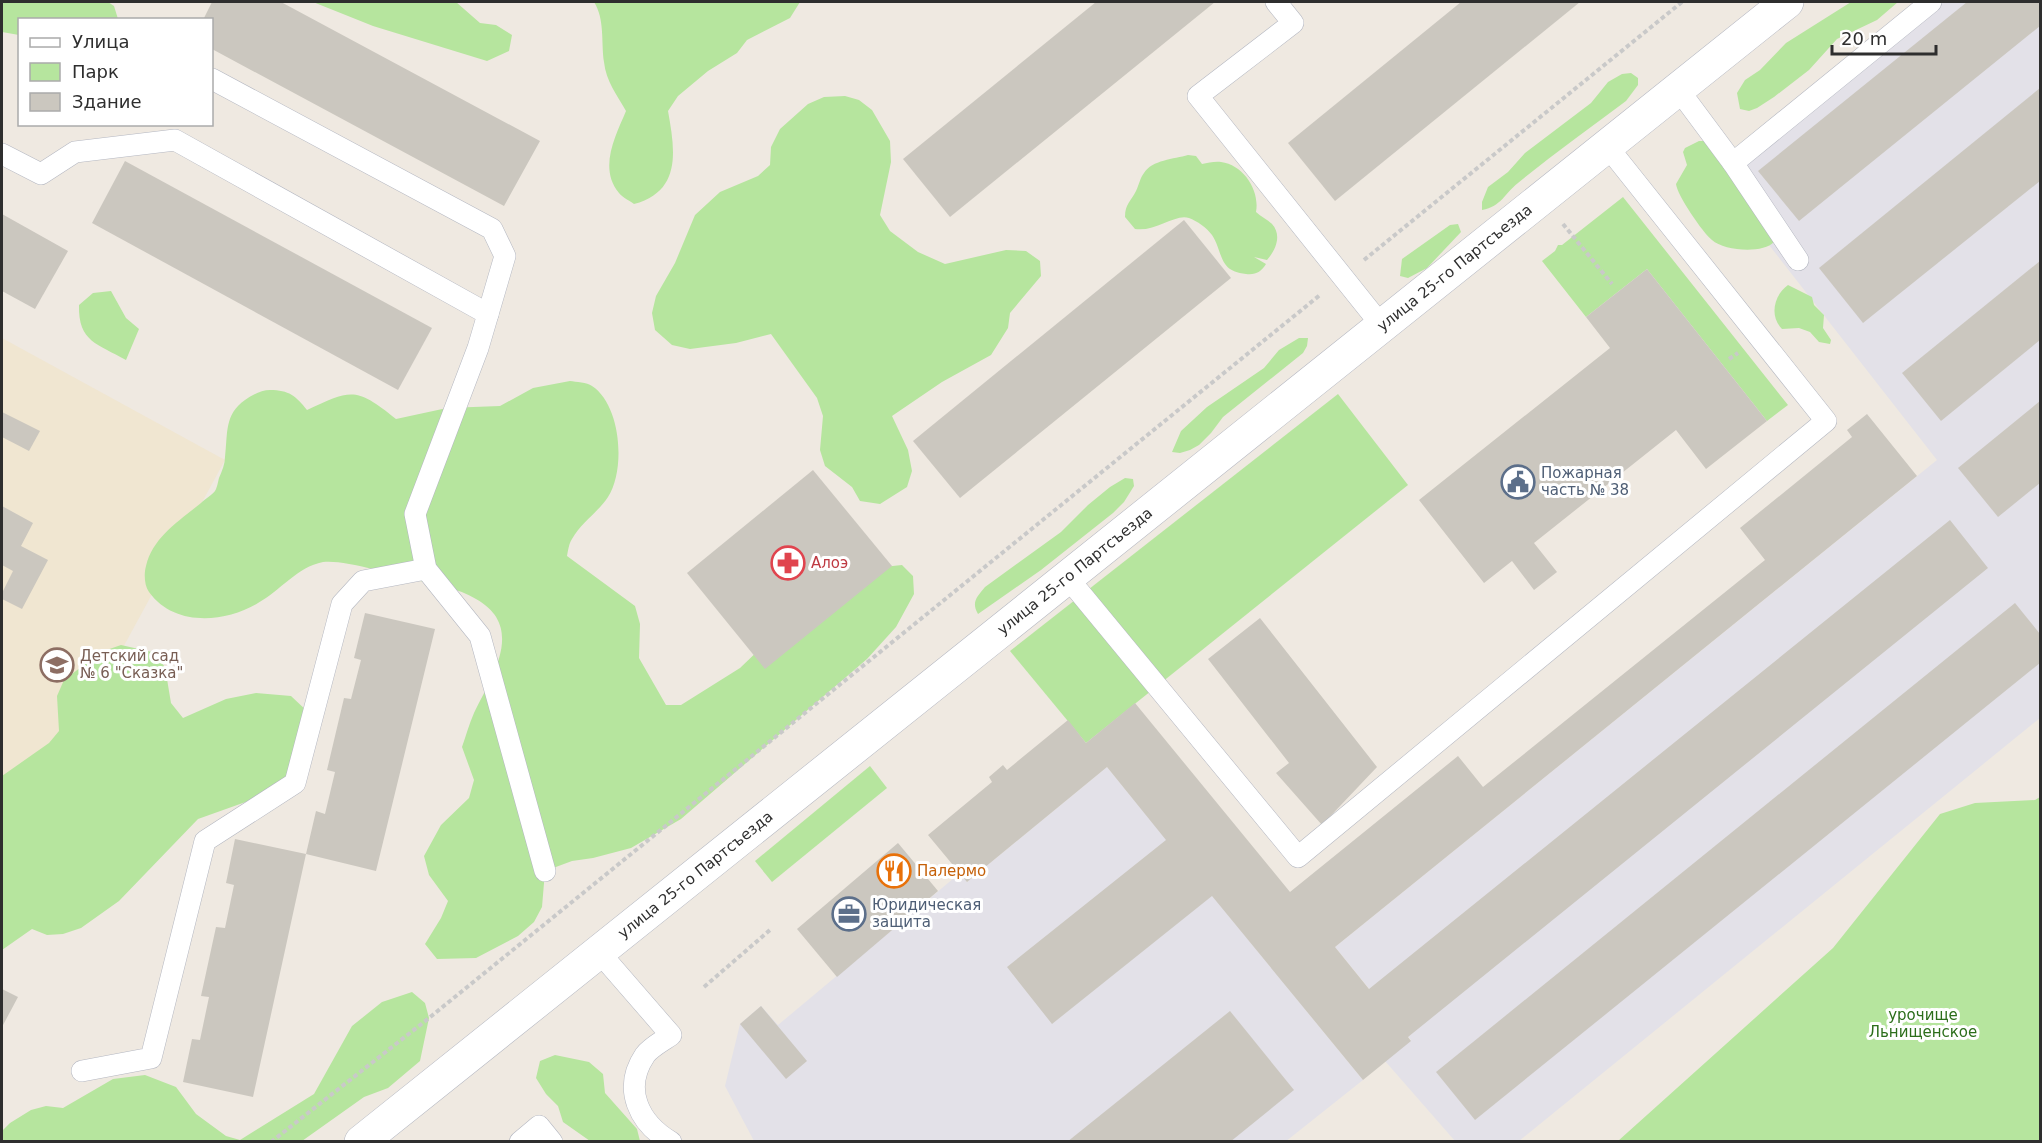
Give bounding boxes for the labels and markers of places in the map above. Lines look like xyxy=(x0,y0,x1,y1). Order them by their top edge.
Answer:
public building icon: Пожарная часть № 38 xyxy=(1500,464,1536,500)
place label: Пожарная часть № 38 xyxy=(1541,464,1629,499)
pharmacy icon: Алоэ xyxy=(770,545,806,581)
place label: Алоэ xyxy=(811,554,848,572)
school or university icon: Детский сад № 6 "Сказка" xyxy=(39,647,75,683)
place label: Детский сад № 6 "Сказка" xyxy=(80,647,183,682)
restaurant icon: Палермо xyxy=(876,853,912,889)
place label: Палермо xyxy=(917,862,986,880)
office icon: Юридическая защита xyxy=(831,896,867,932)
place label: Юридическая защита xyxy=(872,896,981,931)

